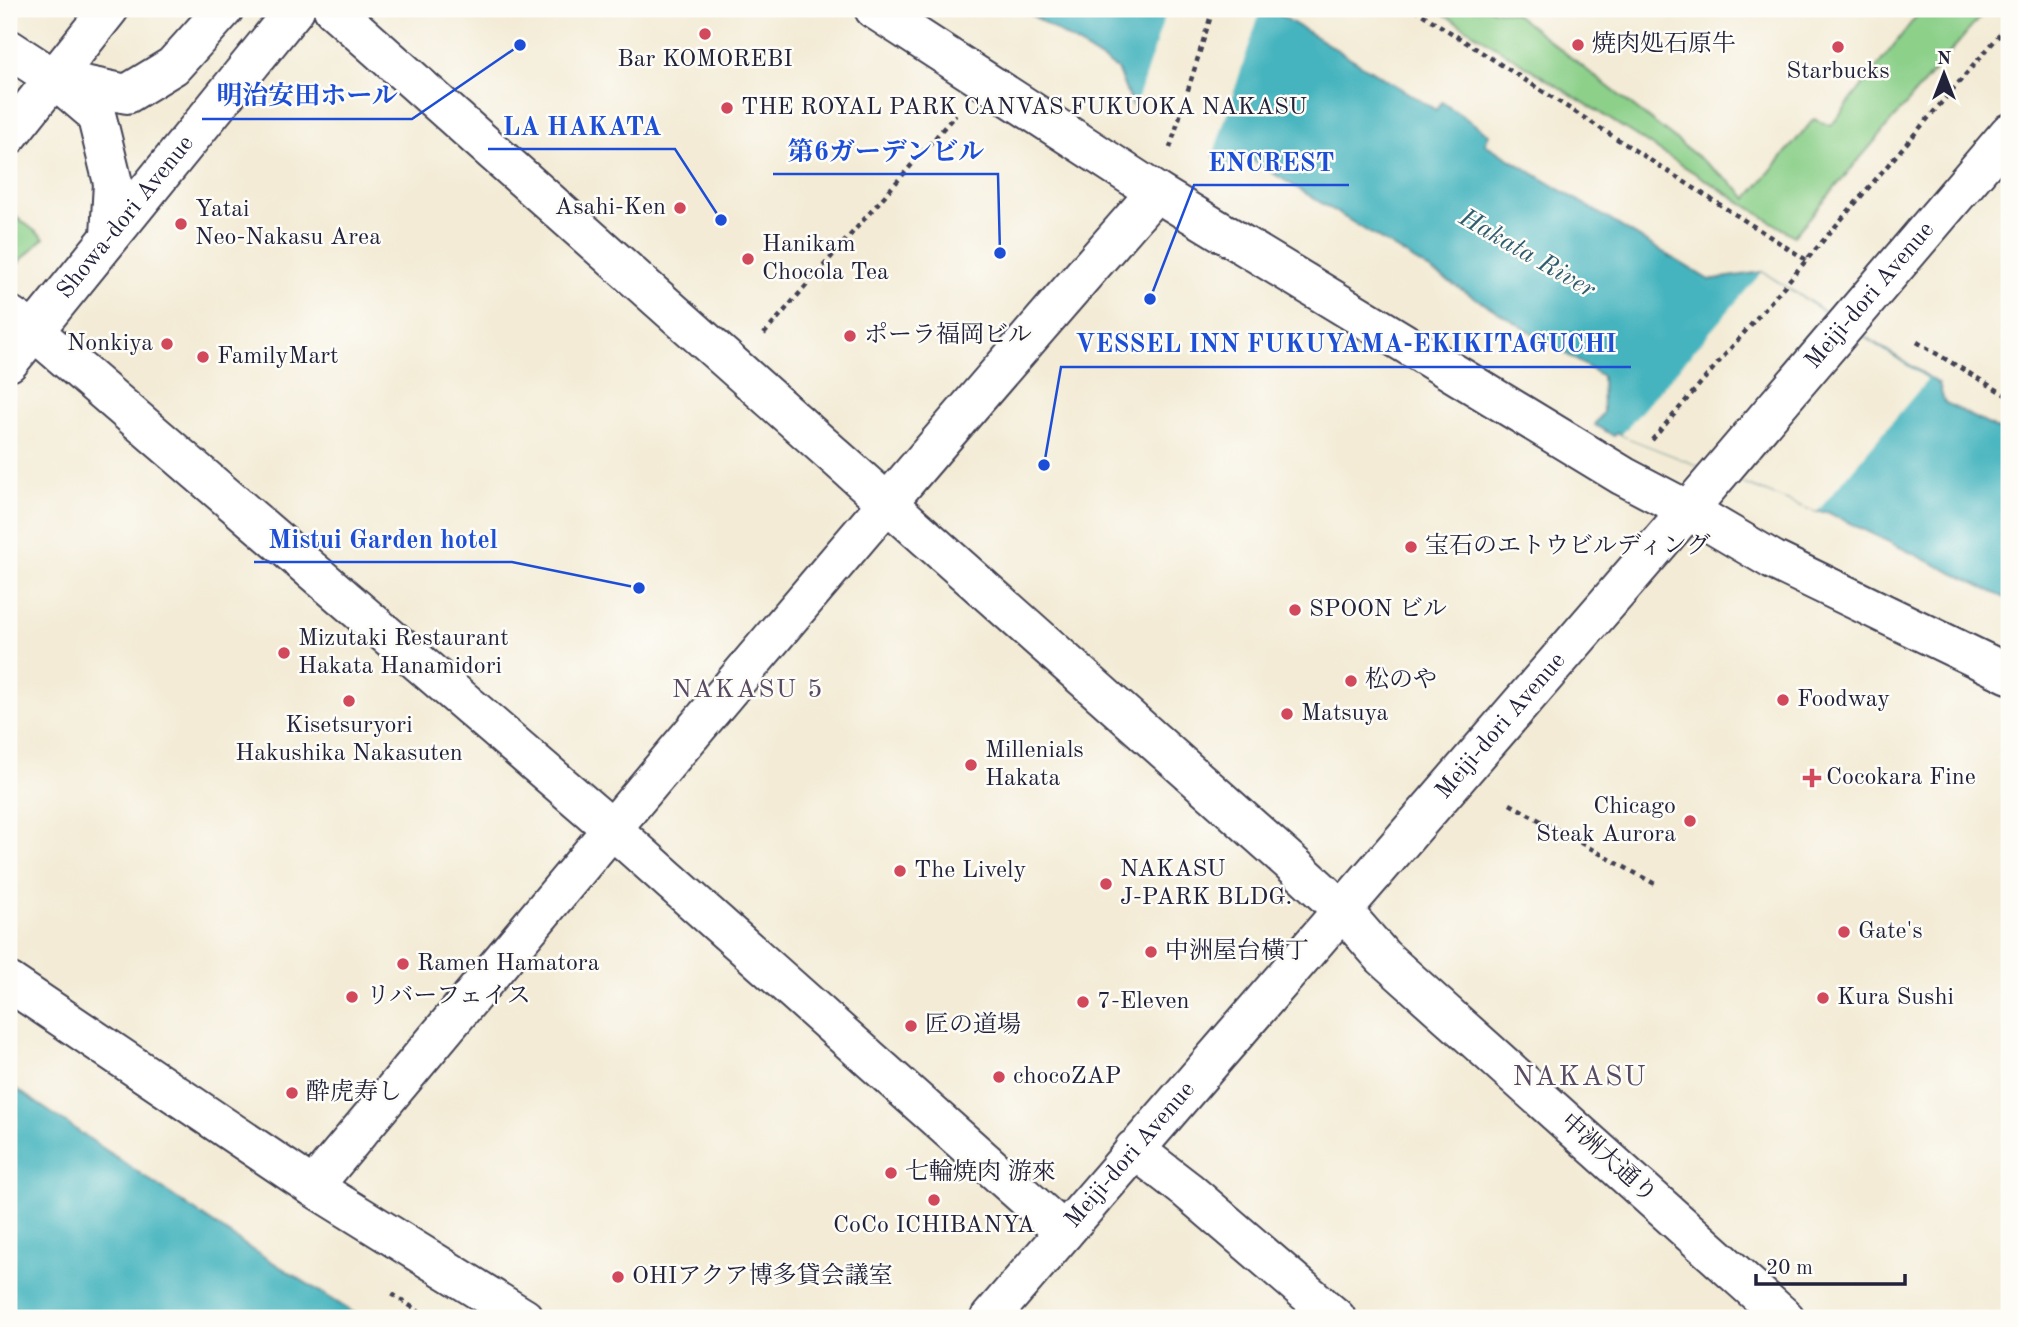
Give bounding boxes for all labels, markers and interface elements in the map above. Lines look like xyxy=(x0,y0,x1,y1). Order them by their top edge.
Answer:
marker: Bar KOMOREBI xyxy=(697,26,713,42)
place label: 焼肉処石原牛 xyxy=(1592,30,1736,57)
marker: 焼肉処石原牛 xyxy=(1570,37,1586,53)
north arrow xyxy=(1910,38,1980,108)
marker: Starbucks xyxy=(1830,39,1846,55)
place label: Bar KOMOREBI xyxy=(617,48,793,72)
text: N xyxy=(1937,50,1952,69)
place label: Starbucks xyxy=(1786,60,1890,84)
callout: 明治安田ホール xyxy=(202,72,412,119)
text: 明治安田ホール xyxy=(216,81,398,110)
place label: THE ROYAL PARK CANVAS FUKUOKA NAKASU xyxy=(741,96,1307,120)
marker: THE ROYAL PARK CANVAS FUKUOKA NAKASU xyxy=(719,100,735,116)
callout: LA HAKATA xyxy=(488,102,675,149)
text: LA HAKATA xyxy=(502,115,662,141)
callout: 第6ガーデンビル xyxy=(773,127,998,174)
street label: Showa-dori Avenue xyxy=(53,131,199,303)
text: 第6ガーデンビル xyxy=(788,137,984,166)
callout: ENCREST xyxy=(1194,138,1349,185)
text: ENCREST xyxy=(1208,151,1334,177)
place label: Asahi-Ken xyxy=(555,196,666,220)
place label: Yatai Neo-Nakasu Area xyxy=(195,198,381,250)
marker: Asahi-Ken xyxy=(672,200,688,216)
water label: Hakata River xyxy=(1454,204,1600,304)
marker: Yatai Neo-Nakasu Area xyxy=(173,216,189,232)
street label: Meiji-dori Avenue xyxy=(1801,218,1939,374)
place label: Hanikam Chocola Tea xyxy=(762,233,889,285)
marker: Hanikam Chocola Tea xyxy=(740,251,756,267)
callout: VESSEL INN FUKUYAMA-EKIKITAGUCHI xyxy=(1061,320,1631,367)
place label: ポーラ福岡ビル xyxy=(864,321,1032,348)
marker: ポーラ福岡ビル xyxy=(842,328,858,344)
place label: Nonkiya xyxy=(67,332,153,356)
text: VESSEL INN FUKUYAMA-EKIKITAGUCHI xyxy=(1075,332,1617,358)
marker: Nonkiya xyxy=(159,336,175,352)
place label: FamilyMart xyxy=(217,345,339,369)
marker: FamilyMart xyxy=(195,349,211,365)
callout: Mistui Garden hotel xyxy=(254,515,512,562)
text: Mistui Garden hotel xyxy=(268,528,498,554)
place label: 宝石のエトウビルディング xyxy=(1425,532,1711,559)
marker: 宝石のエトウビルディング xyxy=(1403,539,1419,555)
place label: SPOON ビル xyxy=(1309,597,1447,622)
marker: SPOON ビル xyxy=(1287,602,1303,618)
place label: Mizutaki Restaurant Hakata Hanamidori xyxy=(298,627,509,679)
marker: Mizutaki Restaurant Hakata Hanamidori xyxy=(276,645,292,661)
street label: Meiji-dori Avenue xyxy=(1432,649,1571,804)
place label: 松のや xyxy=(1365,666,1437,693)
marker: 松のや xyxy=(1343,673,1359,689)
district label: NAKASU 5 xyxy=(672,677,824,703)
place label: Foodway xyxy=(1797,688,1890,712)
marker: Foodway xyxy=(1775,692,1791,708)
marker: Kisetsuryori Hakushika Nakasuten xyxy=(341,693,357,709)
place label: Matsuya xyxy=(1301,702,1389,726)
marker: Matsuya xyxy=(1279,706,1295,722)
place label: Kisetsuryori Hakushika Nakasuten xyxy=(235,714,463,766)
place label: Millenials Hakata xyxy=(985,739,1084,791)
marker: Millenials Hakata xyxy=(963,757,979,773)
place label: Cocokara Fine xyxy=(1826,766,1976,790)
marker: Cocokara Fine xyxy=(1804,770,1820,786)
place label: Chicago Steak Aurora xyxy=(1536,795,1676,847)
marker: Chicago Steak Aurora xyxy=(1682,813,1698,829)
place label: NAKASU J-PARK BLDG. xyxy=(1120,858,1292,910)
place label: The Lively xyxy=(914,859,1027,883)
marker: The Lively xyxy=(892,863,908,879)
marker: NAKASU J-PARK BLDG. xyxy=(1098,876,1114,892)
place label: Gate's xyxy=(1858,920,1923,944)
marker: Gate's xyxy=(1836,924,1852,940)
place label: 中洲屋台橫丁 xyxy=(1165,937,1309,964)
marker: 中洲屋台橫丁 xyxy=(1143,944,1159,960)
place label: Ramen Hamatora xyxy=(417,952,600,976)
marker: Ramen Hamatora xyxy=(395,956,411,972)
place label: リバーフェイス xyxy=(366,984,531,1009)
place label: Kura Sushi xyxy=(1837,986,1954,1010)
marker: リバーフェイス xyxy=(344,989,360,1005)
place label: 7-Eleven xyxy=(1097,990,1189,1014)
marker: Kura Sushi xyxy=(1815,990,1831,1006)
marker: 7-Eleven xyxy=(1075,994,1091,1010)
place label: 匠の道場 xyxy=(925,1011,1021,1038)
marker: 匠の道場 xyxy=(903,1018,919,1034)
district label: NAKASU xyxy=(1512,1064,1648,1092)
place label: chocoZAP xyxy=(1013,1065,1121,1089)
marker: chocoZAP xyxy=(991,1069,1007,1085)
place label: 酔虎寿し xyxy=(306,1078,402,1105)
street label: Meiji-dori Avenue xyxy=(1061,1078,1200,1233)
marker: 酔虎寿し xyxy=(284,1085,300,1101)
street label: 中洲大通り xyxy=(1555,1108,1663,1208)
place label: 七輪焼肉 游來 xyxy=(905,1158,1056,1185)
marker: 七輪焼肉 游來 xyxy=(883,1165,899,1181)
marker: CoCo ICHIBANYA xyxy=(926,1192,942,1208)
place label: CoCo ICHIBANYA xyxy=(833,1214,1035,1238)
scale bar xyxy=(1756,1243,1904,1287)
text: 20 m xyxy=(1766,1258,1813,1279)
place label: OHIアクア博多貸会議室 xyxy=(632,1262,892,1289)
marker: OHIアクア博多貸会議室 xyxy=(610,1269,626,1285)

